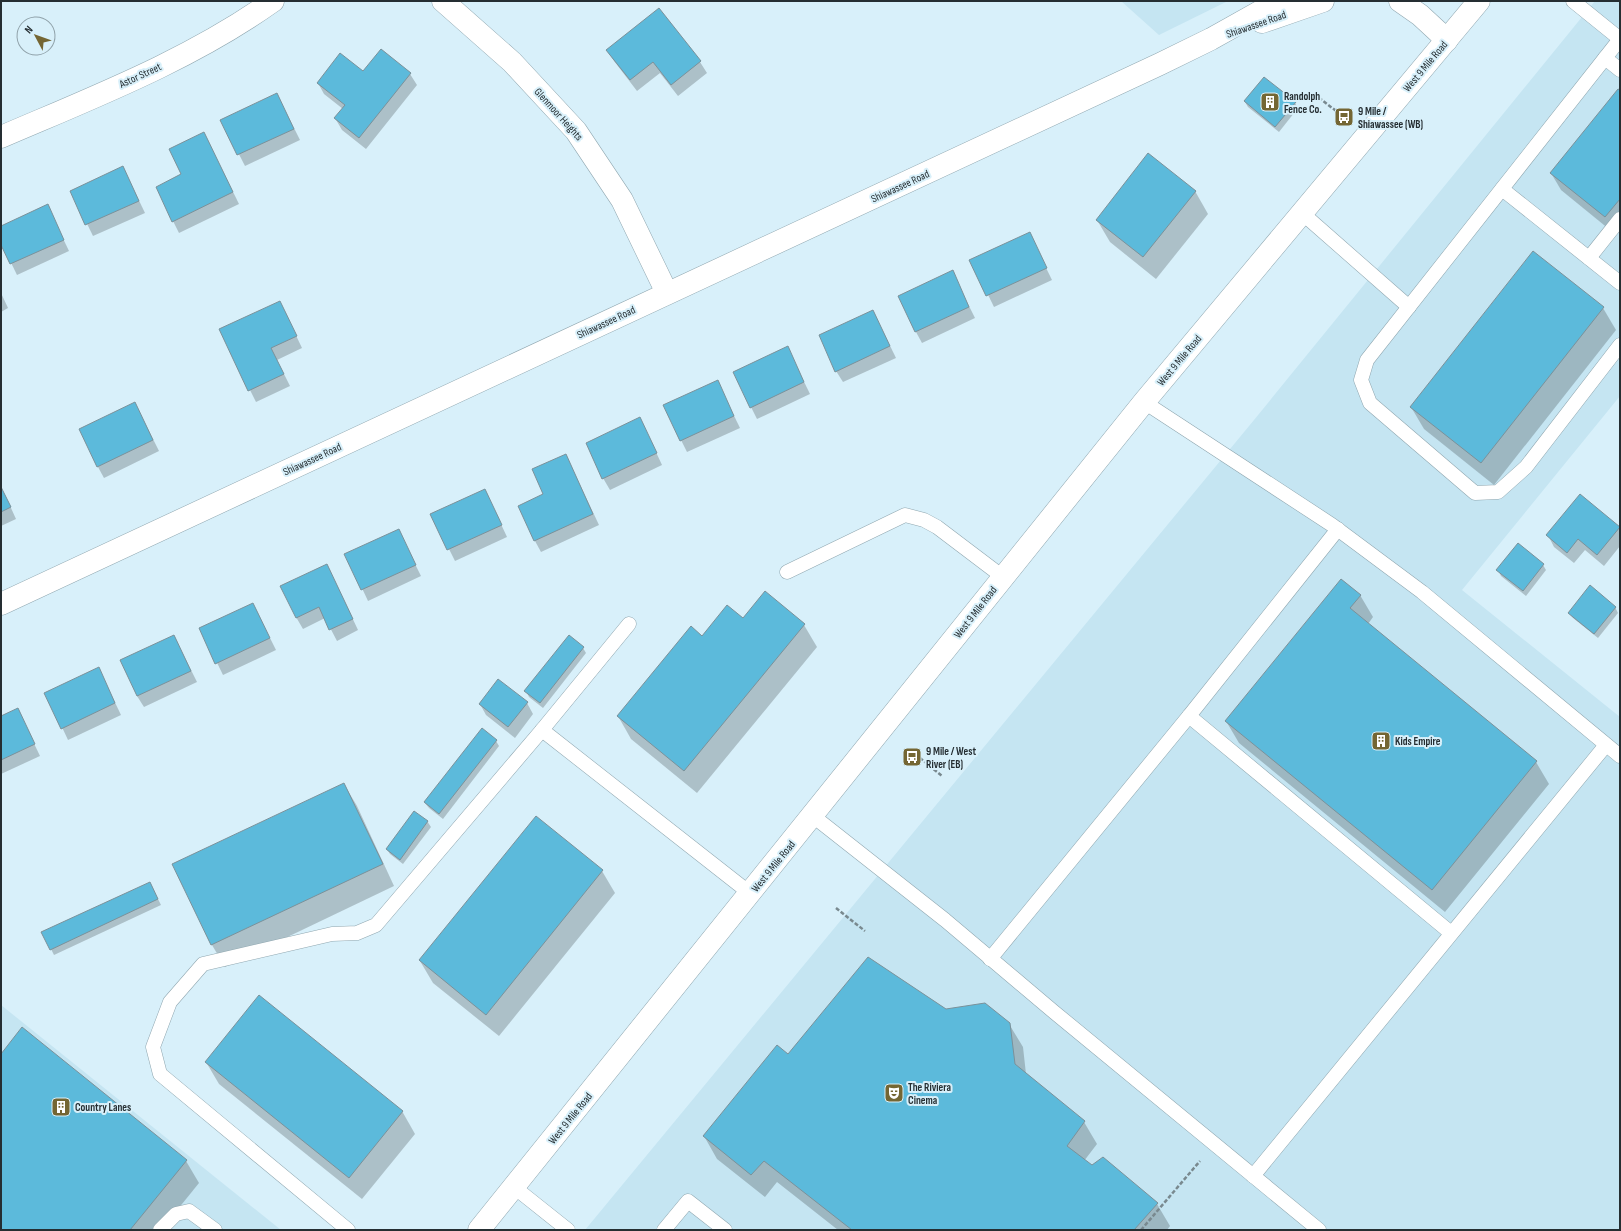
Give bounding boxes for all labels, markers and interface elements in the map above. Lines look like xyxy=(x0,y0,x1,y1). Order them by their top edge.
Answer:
street label: Shiawassee Road xyxy=(1224,8,1288,41)
north arrow xyxy=(16,16,56,56)
text: N xyxy=(22,23,36,36)
street label: West 9 Mile Road xyxy=(1400,38,1451,94)
street label: Astor Street xyxy=(116,60,164,91)
street label: Glenmoor Heights xyxy=(532,85,586,143)
place label: Randolph Fence Co. xyxy=(1284,90,1322,116)
building icon: Randolph Fence Co. xyxy=(1259,91,1281,113)
place label: 9 Mile / Shiawassee (WB) xyxy=(1358,105,1424,131)
bus stop icon: 9 Mile / Shiawassee (WB) xyxy=(1333,106,1355,128)
street label: Shiawassee Road xyxy=(869,167,932,206)
street label: Shiawassee Road xyxy=(575,303,638,342)
street label: West 9 Mile Road xyxy=(1154,332,1205,388)
street label: Shiawassee Road xyxy=(281,440,344,479)
street label: West 9 Mile Road xyxy=(951,583,1000,641)
building icon: Kids Empire xyxy=(1370,730,1392,752)
place label: Kids Empire xyxy=(1395,735,1441,748)
place label: 9 Mile / West River (EB) xyxy=(926,745,976,771)
bus stop icon: 9 Mile / West River (EB) xyxy=(901,746,923,768)
street label: West 9 Mile Road xyxy=(749,838,798,895)
place label: The Riviera Cinema xyxy=(908,1081,951,1107)
theatre icon: The Riviera Cinema xyxy=(883,1082,905,1104)
street label: West 9 Mile Road xyxy=(546,1090,595,1147)
building icon: Country Lanes xyxy=(50,1096,72,1118)
place label: Country Lanes xyxy=(75,1101,131,1114)

